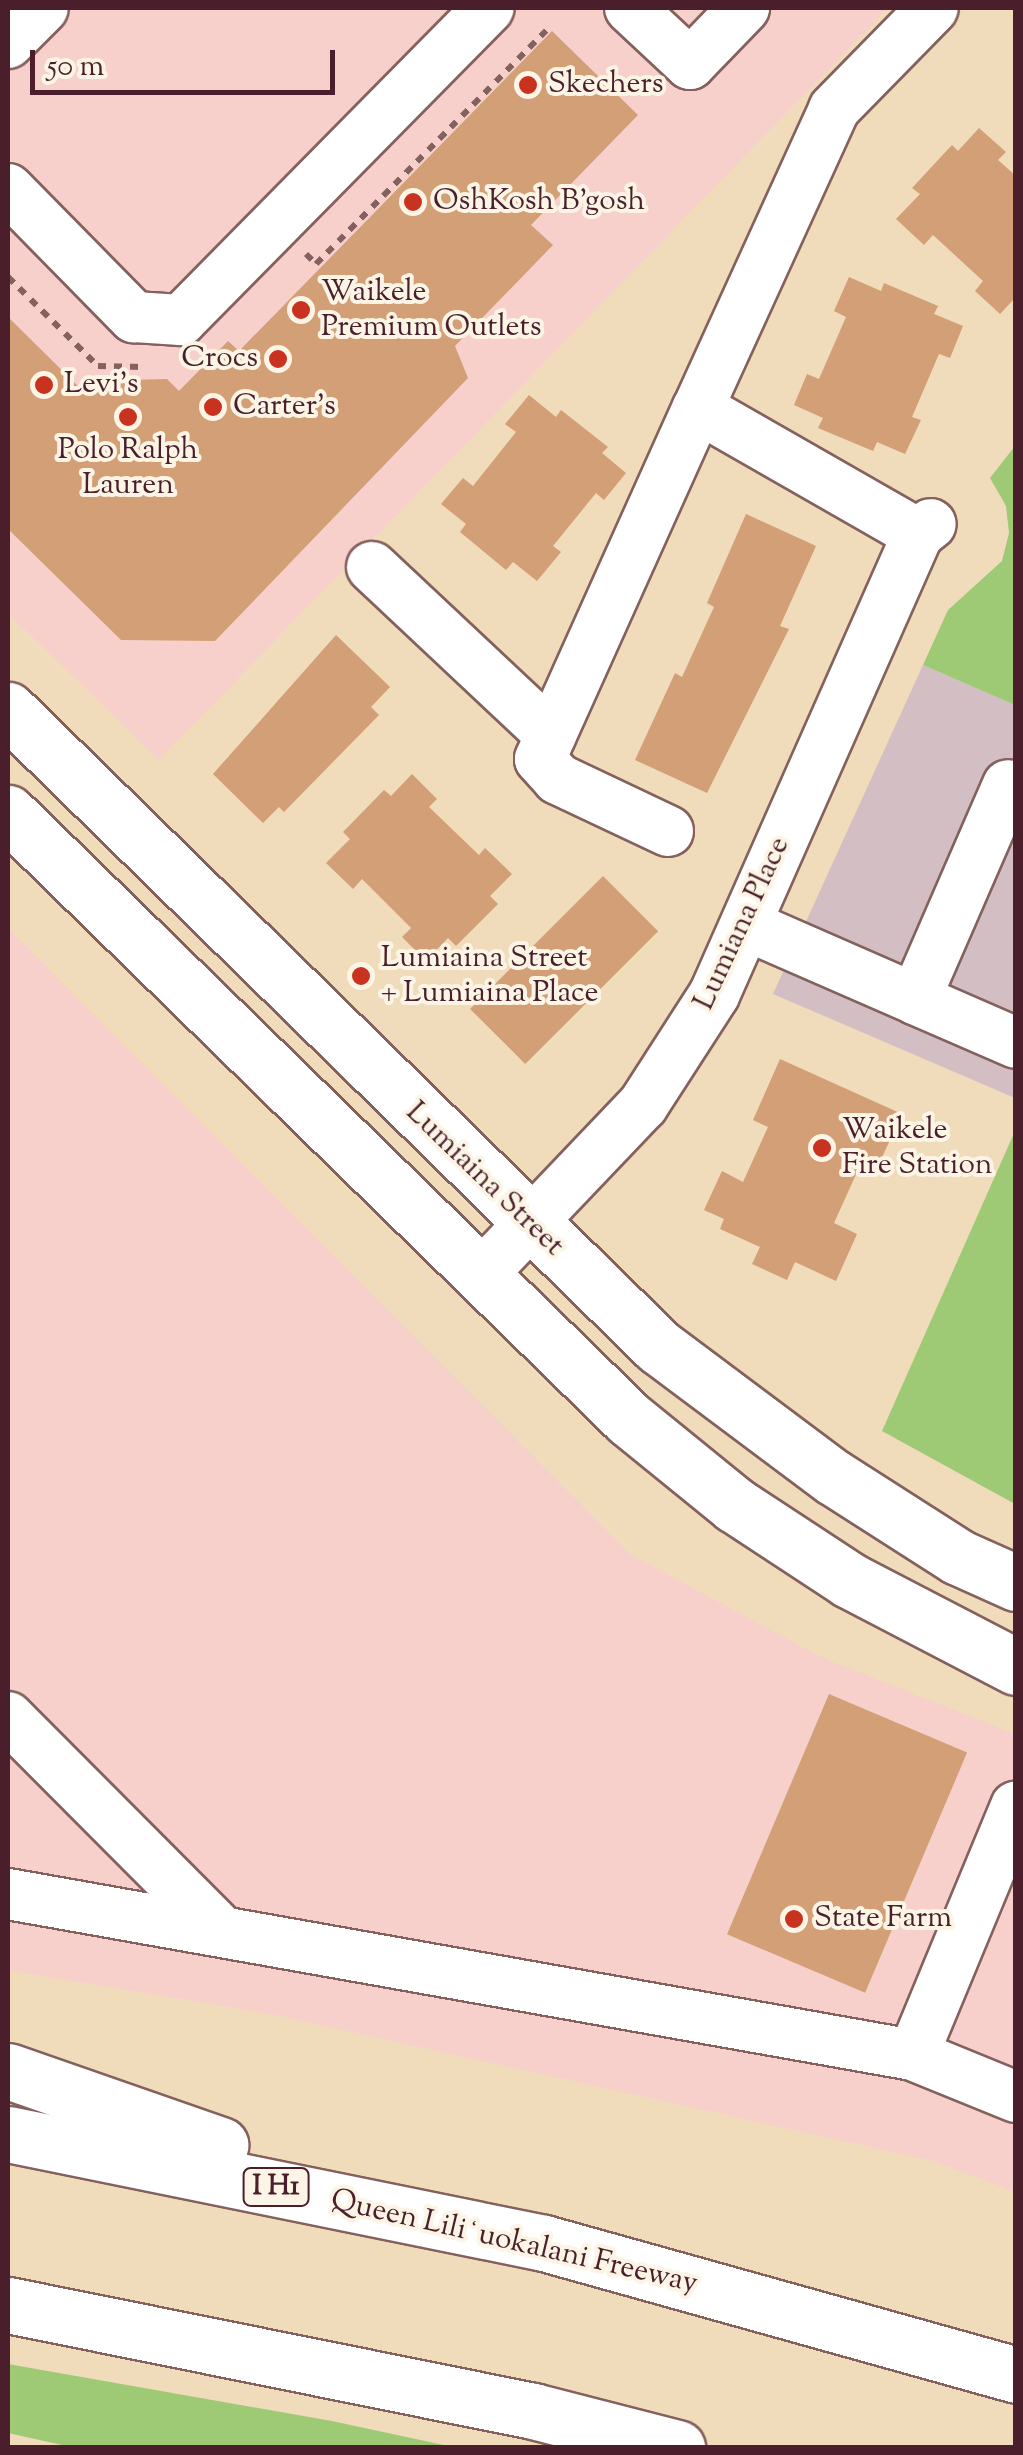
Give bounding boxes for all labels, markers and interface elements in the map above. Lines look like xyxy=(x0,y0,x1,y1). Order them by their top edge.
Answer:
scale bar xyxy=(35,30,340,92)
text: 50 m xyxy=(47,46,104,89)
place label: Skechers xyxy=(548,67,664,103)
marker: Skechers xyxy=(517,74,539,96)
place label: OshKosh B'gosh xyxy=(433,184,645,220)
marker: OshKosh B'gosh xyxy=(402,191,424,213)
place label: Waikele Premium Outlets xyxy=(321,275,541,346)
marker: Waikele Premium Outlets xyxy=(290,299,312,321)
place label: Crocs xyxy=(181,341,258,377)
marker: Crocs xyxy=(267,348,289,370)
place label: Levi's xyxy=(64,367,138,403)
marker: Levi's xyxy=(33,374,55,396)
place label: Carter's xyxy=(233,389,336,425)
marker: Carter's xyxy=(202,396,224,418)
marker: Polo Ralph Lauren xyxy=(117,406,139,428)
place label: Polo Ralph Lauren xyxy=(58,433,198,504)
street label: Lumiana Place xyxy=(687,832,799,1016)
place label: Lumiaina Street + Lumiaina Place xyxy=(381,941,598,1012)
marker: Lumiaina Street + Lumiaina Place xyxy=(350,965,372,987)
street label: Lumiaina Street xyxy=(397,1095,571,1265)
place label: Waikele Fire Station xyxy=(842,1113,993,1184)
marker: Waikele Fire Station xyxy=(811,1137,833,1159)
place label: State Farm xyxy=(814,1901,952,1937)
marker: State Farm xyxy=(783,1908,805,1930)
road number: I H1 xyxy=(241,2164,311,2210)
street label: Queen Liliʻuokalani Freeway xyxy=(327,2183,701,2303)

